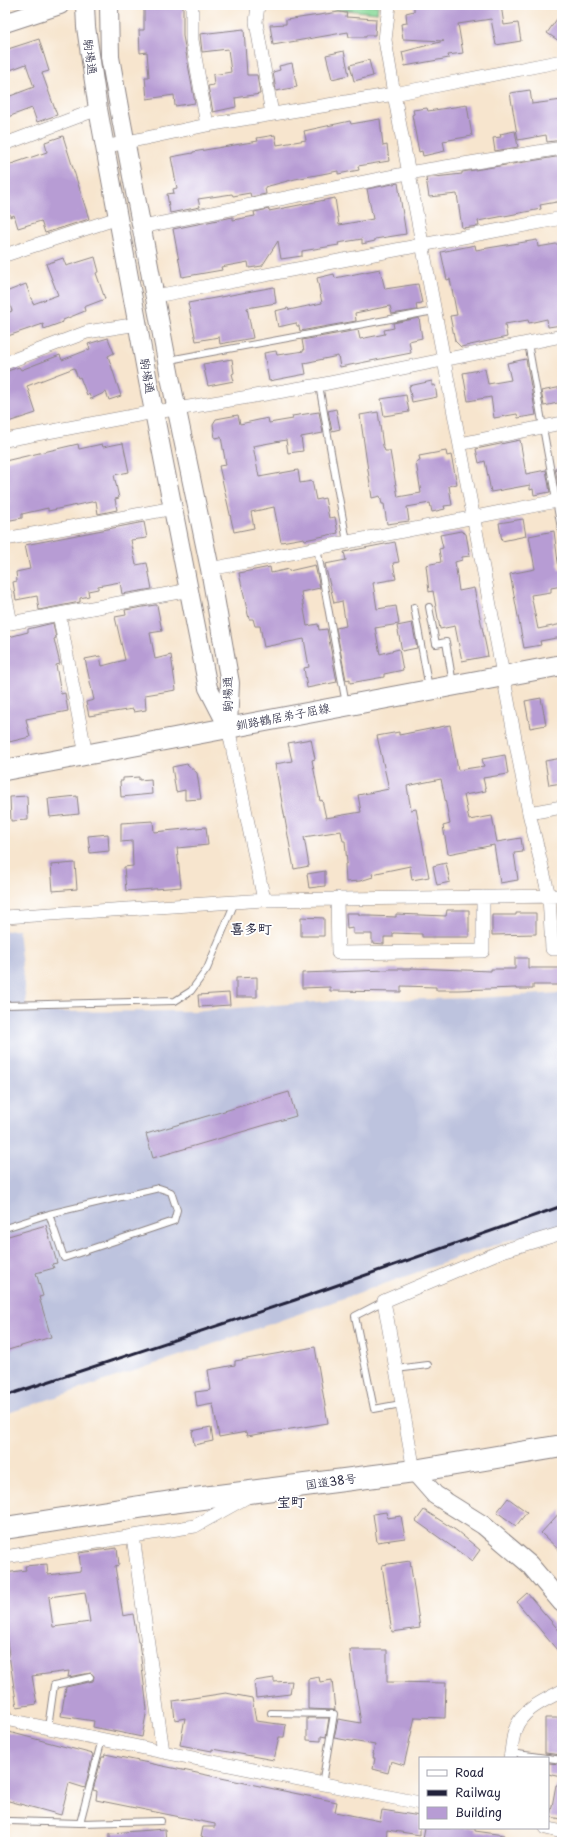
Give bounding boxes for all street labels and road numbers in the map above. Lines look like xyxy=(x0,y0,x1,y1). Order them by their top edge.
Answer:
street label: 駒場通 xyxy=(80,38,102,76)
street label: 駒場通 xyxy=(136,357,160,395)
street label: 駒場通 xyxy=(218,676,236,712)
street label: 釧路鶴居弟子屈線 xyxy=(234,698,332,734)
street label: 国道38号 xyxy=(304,1469,358,1494)

